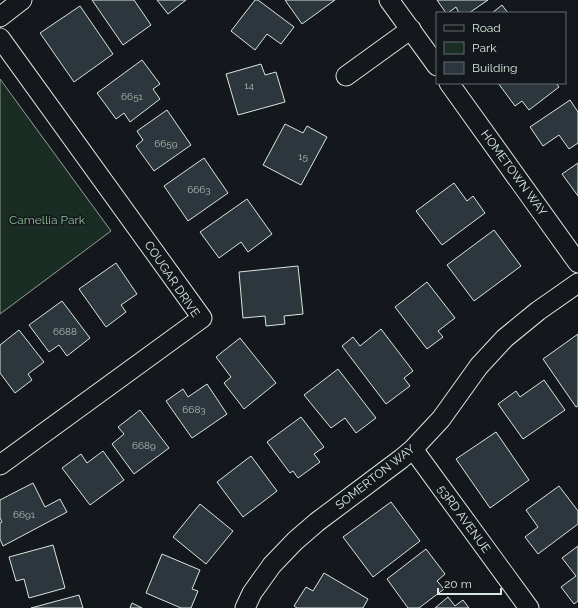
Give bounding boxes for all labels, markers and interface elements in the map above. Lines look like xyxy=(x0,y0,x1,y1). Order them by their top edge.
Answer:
legend xyxy=(436,12,566,84)
text: Road xyxy=(472,21,501,35)
text: Park xyxy=(472,41,497,55)
text: Building xyxy=(472,61,518,75)
house number: 14 xyxy=(244,80,254,91)
house number: 6651 xyxy=(121,91,144,102)
street label: HOMETOWN WAY xyxy=(478,127,550,219)
house number: 6659 xyxy=(154,138,178,149)
house number: 15 xyxy=(298,151,308,162)
house number: 6663 xyxy=(187,184,211,195)
park label: Camellia Park xyxy=(9,213,86,227)
street label: COUGAR DRIVE xyxy=(141,238,203,320)
house number: 6688 xyxy=(53,326,77,337)
house number: 6683 xyxy=(182,404,206,415)
house number: 6689 xyxy=(132,440,156,451)
street label: SOMERTON WAY xyxy=(333,442,418,512)
street label: 53RD AVENUE xyxy=(435,482,493,556)
house number: 6691 xyxy=(13,509,36,520)
scale bar xyxy=(438,570,501,596)
text: 20 m xyxy=(444,577,472,591)

